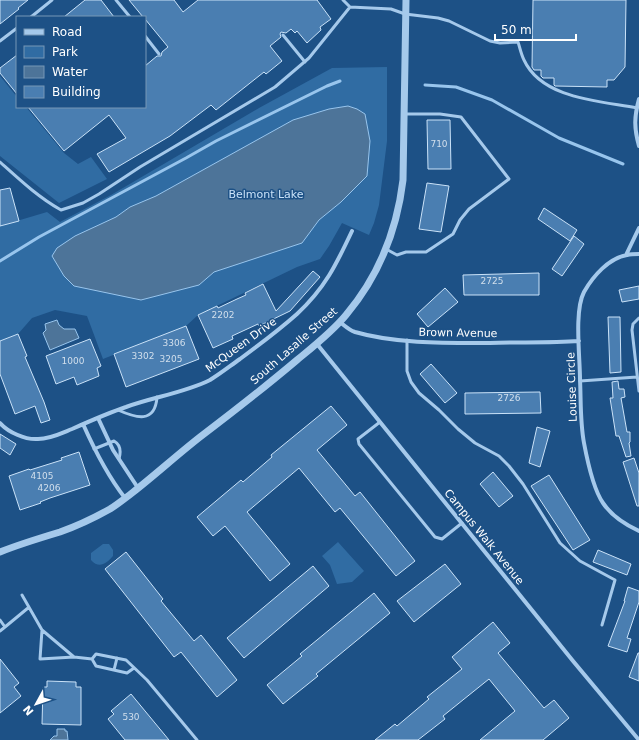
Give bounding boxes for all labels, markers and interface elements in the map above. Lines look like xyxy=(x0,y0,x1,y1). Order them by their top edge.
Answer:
legend xyxy=(16,16,146,108)
scale bar xyxy=(495,16,576,42)
text: 50 m xyxy=(501,23,532,37)
text: Road xyxy=(52,25,82,39)
text: Park xyxy=(52,45,78,59)
text: Water xyxy=(52,65,88,79)
text: Building xyxy=(52,85,101,99)
house number: 710 xyxy=(430,139,448,149)
park label: Belmont Lake xyxy=(228,188,304,201)
house number: 2725 xyxy=(481,276,503,286)
street label: South Lasalle Street xyxy=(248,304,341,387)
house number: 2202 xyxy=(212,310,234,320)
street label: McQueen Drive xyxy=(203,315,279,375)
street label: Brown Avenue xyxy=(418,326,498,340)
house number: 3306 xyxy=(163,338,186,348)
house number: 3302 xyxy=(132,351,154,361)
street label: Louise Circle xyxy=(564,352,580,422)
house number: 3205 xyxy=(160,354,182,364)
house number: 1000 xyxy=(62,356,85,366)
house number: 2726 xyxy=(498,393,521,403)
house number: 4105 xyxy=(31,471,53,481)
house number: 4206 xyxy=(38,483,61,493)
street label: Campus Walk Avenue xyxy=(441,487,527,588)
north arrow xyxy=(16,684,56,724)
text: N xyxy=(21,702,37,718)
house number: 530 xyxy=(122,712,140,722)

